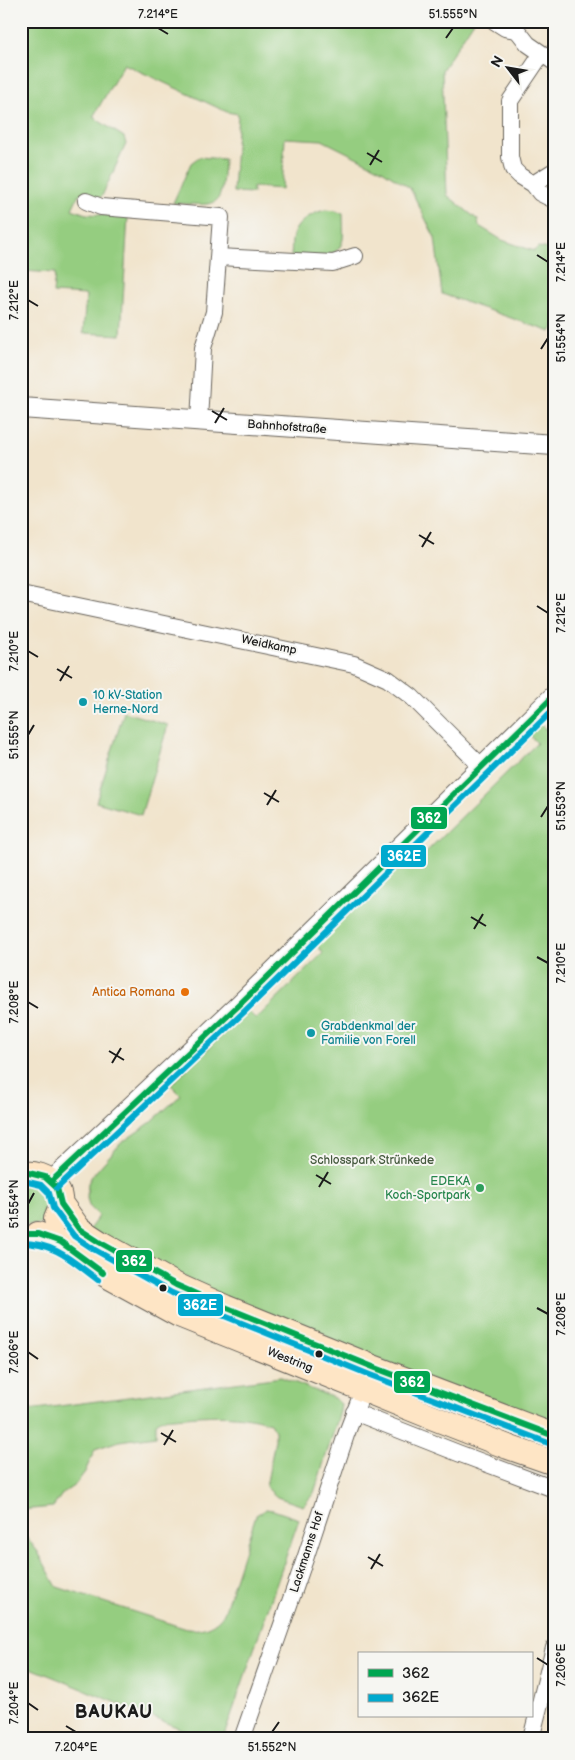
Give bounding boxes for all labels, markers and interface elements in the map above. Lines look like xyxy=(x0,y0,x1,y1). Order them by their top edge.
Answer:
text: 7.214°E xyxy=(138,7,178,22)
text: 51.555°N xyxy=(429,7,477,22)
north arrow xyxy=(482,42,532,92)
text: N xyxy=(487,53,507,70)
text: 7.214°E xyxy=(554,242,569,282)
text: 7.212°E xyxy=(7,280,22,320)
text: 51.554°N xyxy=(554,313,569,363)
street label: Bahnhofstraße xyxy=(247,417,327,437)
text: 7.212°E xyxy=(554,593,569,633)
text: 7.210°E xyxy=(7,631,22,671)
street label: Weidkamp xyxy=(240,632,298,658)
place label: 10 kV-Station Herne-Nord xyxy=(93,688,163,717)
marker: 10 kV-Station Herne-Nord xyxy=(77,696,89,708)
text: 51.555°N xyxy=(7,711,22,759)
text: 51.553°N xyxy=(554,781,569,831)
line badge: 362 xyxy=(410,806,448,830)
text: 362 xyxy=(416,810,442,827)
line badge: 362E xyxy=(380,844,427,868)
text: 362E xyxy=(387,848,421,865)
text: 7.210°E xyxy=(554,943,569,983)
text: 7.208°E xyxy=(7,981,22,1023)
place label: Antica Romana xyxy=(92,985,175,1000)
marker: Antica Romana xyxy=(179,986,191,998)
place label: Grabdenkmal der Familie von Forell xyxy=(321,1019,416,1048)
marker: Grabdenkmal der Familie von Forell xyxy=(305,1027,317,1039)
park label: Schlosspark Strünkede xyxy=(310,1153,434,1168)
place label: EDEKA Koch-Sportpark xyxy=(385,1174,471,1203)
text: 51.554°N xyxy=(7,1179,22,1229)
marker: EDEKA Koch-Sportpark xyxy=(474,1182,486,1194)
line badge: 362 xyxy=(115,1249,153,1273)
text: 362 xyxy=(121,1253,147,1270)
unlabelled marker xyxy=(158,1283,168,1293)
line badge: 362E xyxy=(177,1293,224,1317)
text: 7.208°E xyxy=(554,1293,569,1335)
text: 362E xyxy=(183,1297,217,1314)
text: 7.206°E xyxy=(7,1330,22,1373)
street label: Westring xyxy=(265,1344,315,1376)
unlabelled marker xyxy=(314,1349,324,1359)
line badge: 362 xyxy=(393,1370,431,1394)
text: 362 xyxy=(399,1374,425,1391)
street label: Lackmanns Hof xyxy=(287,1509,327,1594)
text: 7.206°E xyxy=(554,1643,569,1686)
legend xyxy=(358,1652,532,1718)
text: 362 xyxy=(402,1664,429,1683)
text: 7.204°E xyxy=(7,1682,22,1724)
text: 362E xyxy=(402,1688,439,1707)
district label: BAUKAU xyxy=(75,1702,153,1723)
text: 7.204°E xyxy=(55,1740,97,1755)
text: 51.552°N xyxy=(248,1740,296,1755)

